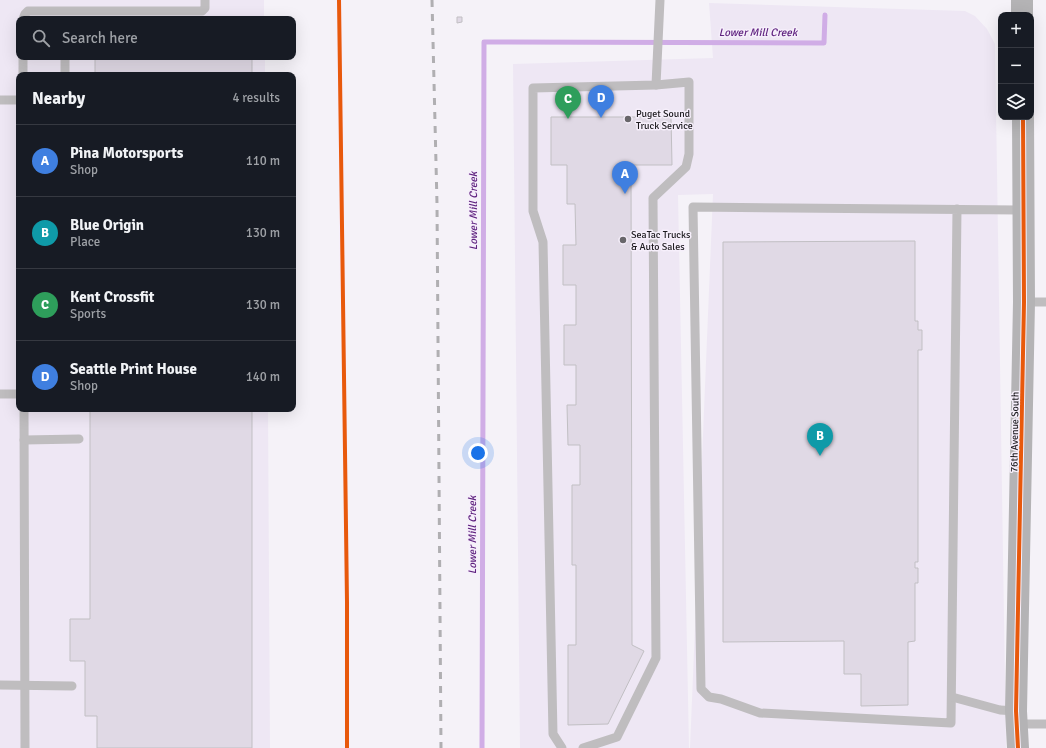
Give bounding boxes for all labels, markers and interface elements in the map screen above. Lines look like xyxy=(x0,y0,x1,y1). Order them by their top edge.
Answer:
map controls xyxy=(998,12,1034,120)
button: + xyxy=(998,12,1034,48)
search box xyxy=(16,16,296,60)
water label: Lower Mill Creek xyxy=(719,26,799,39)
icon: search xyxy=(30,27,52,49)
text: Search here xyxy=(62,29,138,47)
button: − xyxy=(998,48,1034,84)
button: layers xyxy=(998,84,1034,120)
pin: D xyxy=(588,85,614,118)
pin: C xyxy=(555,86,581,119)
text: Nearby xyxy=(32,88,85,109)
text: 4 results xyxy=(232,90,280,106)
place label: Puget Sound Truck Service xyxy=(636,108,693,132)
marker: Puget Sound Truck Service xyxy=(623,114,633,124)
text: Pina Motorsports xyxy=(70,144,183,162)
text: A xyxy=(41,153,49,169)
text: 110 m xyxy=(246,153,280,169)
pin: A xyxy=(612,161,638,194)
text: Shop xyxy=(70,162,98,178)
water label: Lower Mill Creek xyxy=(467,170,480,250)
text: Blue Origin xyxy=(70,216,144,234)
text: B xyxy=(41,225,49,241)
text: 130 m xyxy=(246,225,280,241)
place label: SeaTac Trucks & Auto Sales xyxy=(631,229,691,253)
text: Place xyxy=(70,234,100,250)
marker: SeaTac Trucks & Auto Sales xyxy=(618,235,628,245)
text: Kent Crossfit xyxy=(70,288,154,306)
text: C xyxy=(41,297,49,313)
text: 130 m xyxy=(246,297,280,313)
text: Sports xyxy=(70,306,106,322)
text: Seattle Print House xyxy=(70,360,197,378)
text: D xyxy=(41,369,49,385)
text: 140 m xyxy=(246,369,280,385)
text: Shop xyxy=(70,378,98,394)
street label: 76th Avenue South xyxy=(1008,392,1022,472)
pin: B xyxy=(807,423,833,456)
your location xyxy=(468,443,488,463)
water label: Lower Mill Creek xyxy=(466,494,479,574)

